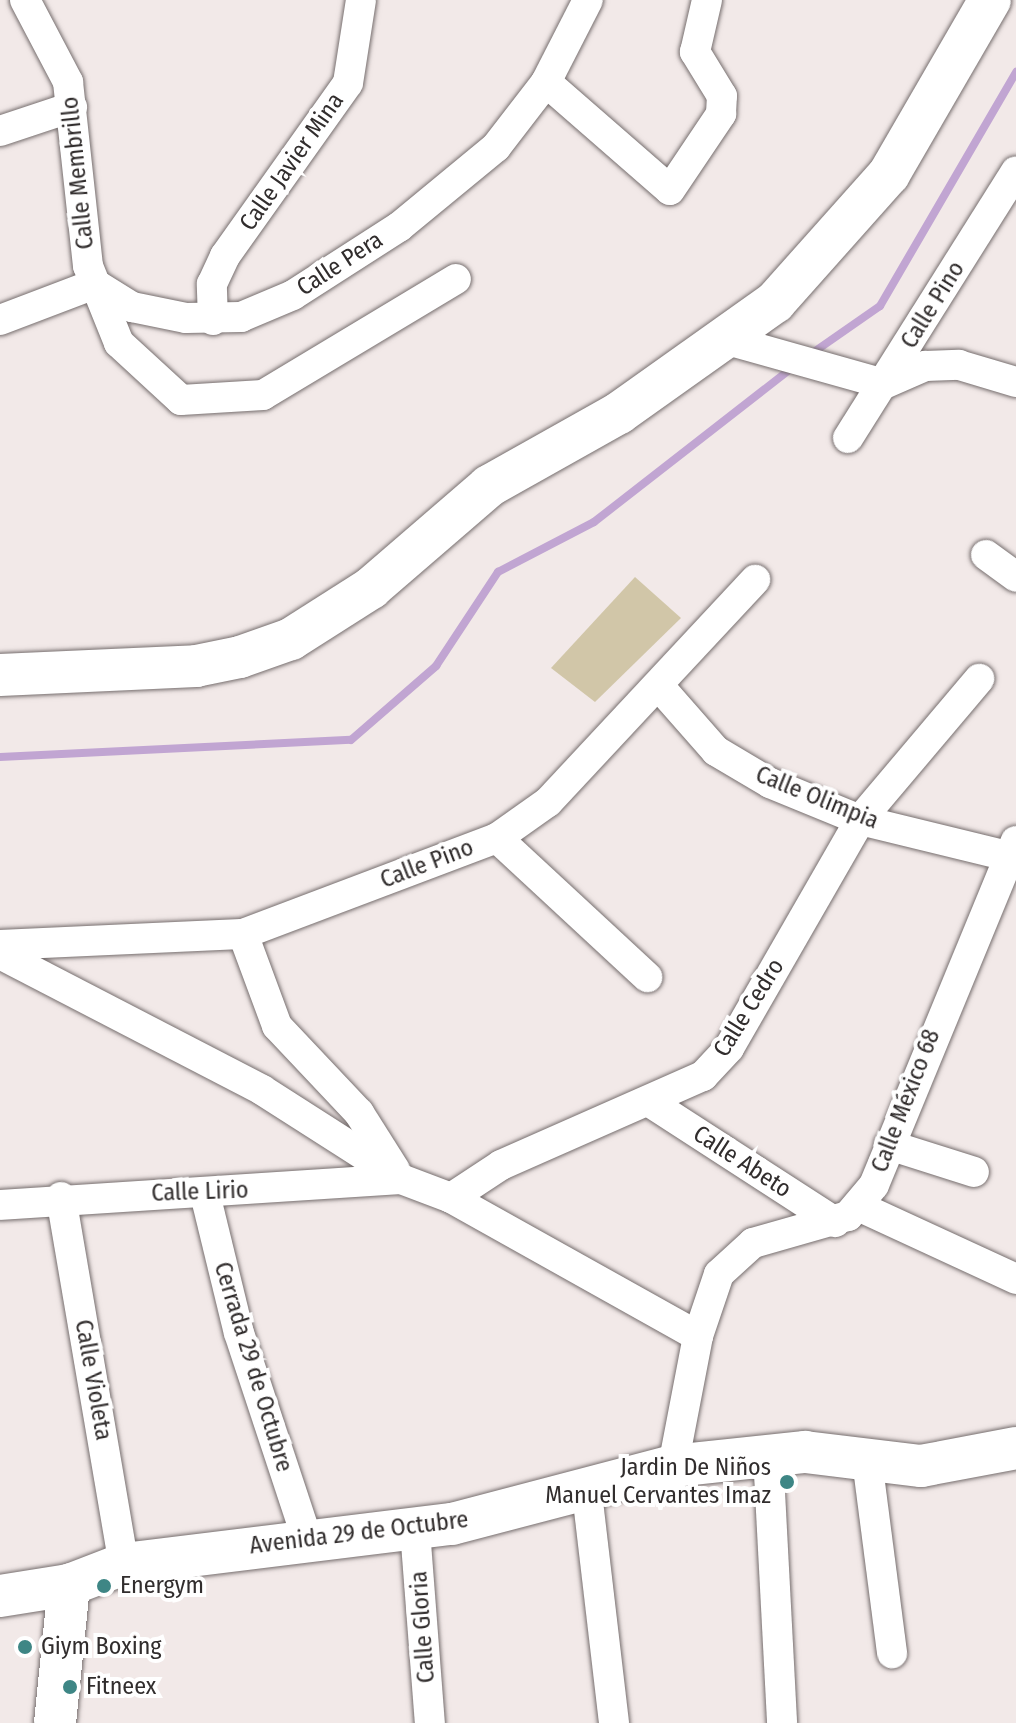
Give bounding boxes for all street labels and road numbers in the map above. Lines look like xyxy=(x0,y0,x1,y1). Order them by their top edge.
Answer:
street label: Calle Javier Mina xyxy=(234,88,350,236)
street label: Calle Membrillo xyxy=(56,95,100,251)
street label: Calle Pera xyxy=(292,226,388,302)
street label: Calle Pino xyxy=(895,256,971,354)
street label: Calle Olimpia xyxy=(751,760,883,836)
street label: Calle Pino xyxy=(376,833,478,895)
street label: Calle Cedro xyxy=(708,954,790,1062)
street label: Calle México 68 xyxy=(866,1025,946,1177)
street label: Calle Abeto xyxy=(688,1120,796,1204)
street label: Calle Lirio xyxy=(151,1176,249,1208)
street label: Cerrada 29 de Octubre xyxy=(207,1259,299,1475)
street label: Calle Violeta xyxy=(68,1317,118,1443)
street label: Avenida 29 de Octubre xyxy=(248,1505,470,1561)
street label: Calle Gloria xyxy=(405,1570,441,1684)

